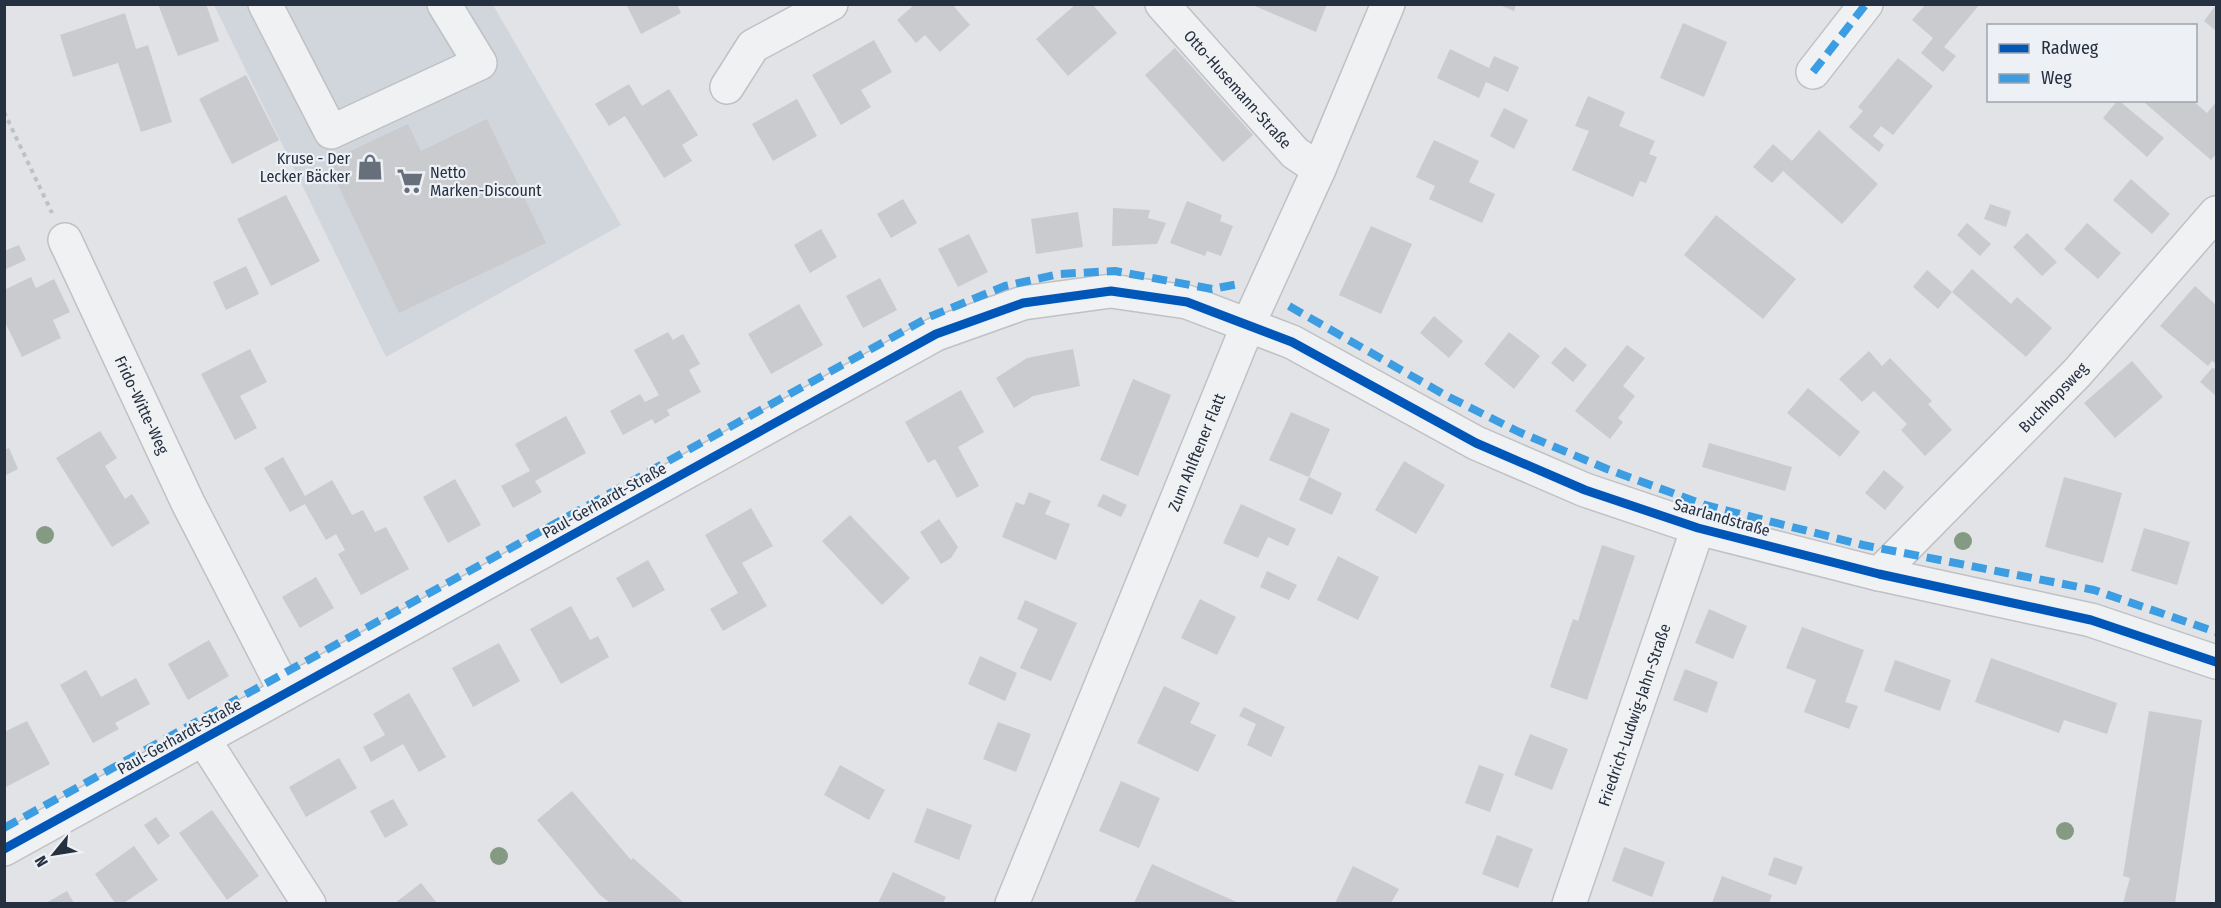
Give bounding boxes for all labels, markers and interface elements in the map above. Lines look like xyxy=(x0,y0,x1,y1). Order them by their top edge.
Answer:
legend xyxy=(1987,24,2197,102)
street label: Otto-Husemann-Straße xyxy=(1180,26,1295,153)
text: Radweg xyxy=(2041,37,2099,59)
text: Weg xyxy=(2041,67,2072,89)
place label: Kruse - Der Lecker Bäcker xyxy=(260,149,350,186)
shop icon: Kruse - Der Lecker Bäcker xyxy=(355,152,385,182)
place label: Netto Marken-Discount xyxy=(430,163,542,200)
supermarket icon: Netto Marken-Discount xyxy=(395,166,425,196)
street label: Frido-Witte-Weg xyxy=(111,353,173,458)
street label: Buchhopsweg xyxy=(2015,358,2092,437)
street label: Zum Ahlftener Flatt xyxy=(1164,390,1229,514)
street label: Paul-Gerhardt-Straße xyxy=(539,458,670,542)
street label: Saarlandstraße xyxy=(1671,495,1772,540)
street label: Friedrich-Ludwig-Jahn-Straße xyxy=(1594,621,1675,809)
street label: Paul-Gerhardt-Straße xyxy=(114,694,245,778)
north arrow xyxy=(24,824,84,884)
text: N xyxy=(31,852,52,870)

